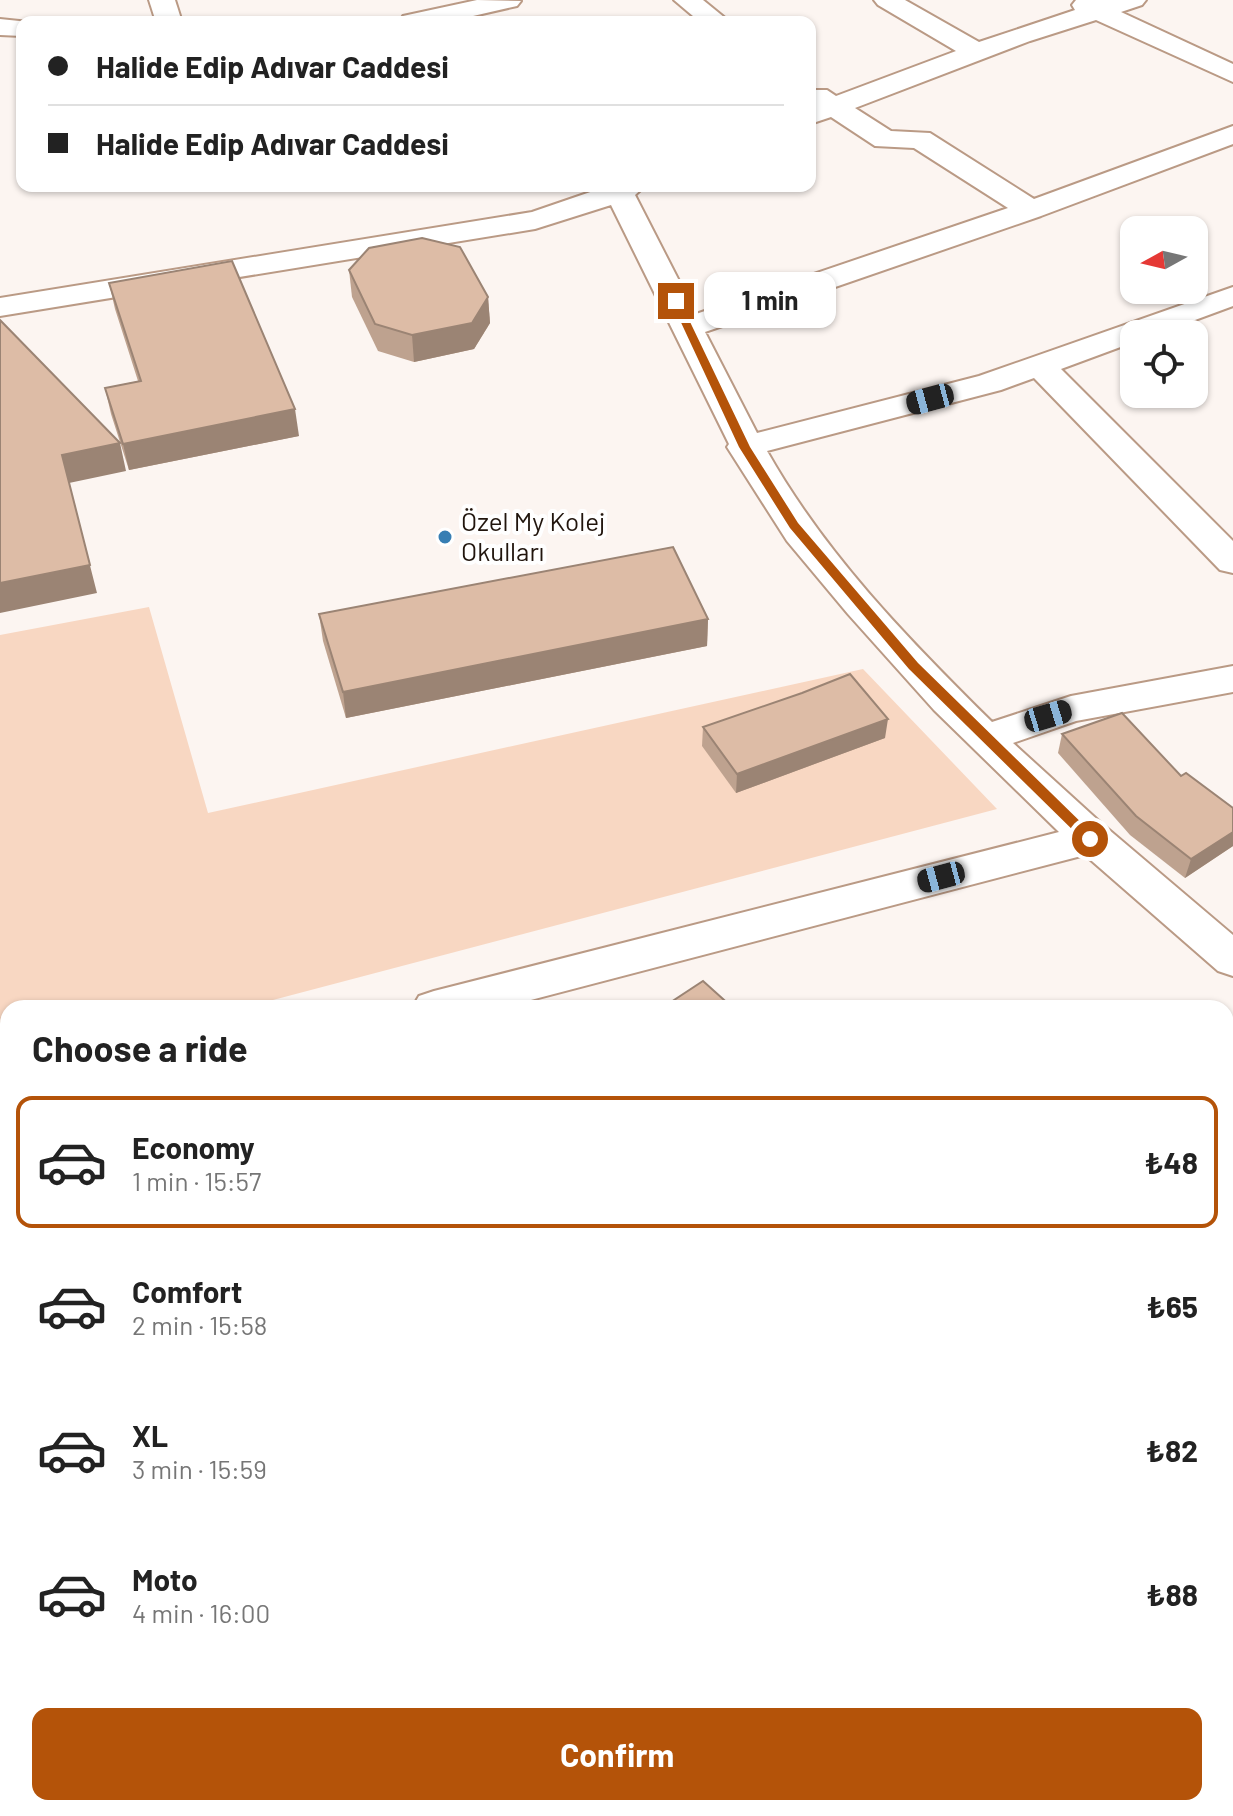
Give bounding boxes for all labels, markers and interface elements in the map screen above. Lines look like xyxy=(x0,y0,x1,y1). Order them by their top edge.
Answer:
text: Halide Edip Adıvar Caddesi xyxy=(96,48,449,84)
text: Halide Edip Adıvar Caddesi xyxy=(96,125,449,161)
north arrow xyxy=(1120,216,1208,304)
map controls xyxy=(1120,216,1208,408)
callout: 1 min xyxy=(704,273,836,329)
route end xyxy=(658,283,694,319)
text: 1 min xyxy=(742,284,798,315)
button: locate xyxy=(1120,320,1208,408)
car xyxy=(904,381,956,417)
place label: Özel My Kolej Okulları xyxy=(461,505,605,566)
marker: Özel My Kolej Okulları xyxy=(436,528,454,546)
car xyxy=(1022,698,1074,734)
route start xyxy=(1072,821,1108,857)
car xyxy=(915,859,967,895)
text: Choose a ride xyxy=(32,1026,248,1069)
icon: car xyxy=(36,1126,108,1198)
text: Economy xyxy=(132,1129,255,1165)
text: ₺48 xyxy=(1144,1144,1198,1180)
text: 1 min · 15:57 xyxy=(132,1165,261,1196)
icon: car xyxy=(36,1270,108,1342)
text: Comfort xyxy=(132,1273,242,1309)
text: ₺65 xyxy=(1146,1288,1198,1324)
text: 2 min · 15:58 xyxy=(132,1309,267,1340)
icon: car xyxy=(36,1414,108,1486)
text: XL xyxy=(132,1417,168,1453)
text: ₺82 xyxy=(1146,1432,1198,1468)
text: 3 min · 15:59 xyxy=(132,1453,267,1484)
icon: car xyxy=(36,1558,108,1630)
text: Moto xyxy=(132,1561,198,1597)
text: ₺88 xyxy=(1146,1576,1198,1612)
text: 4 min · 16:00 xyxy=(132,1597,270,1628)
button: Confirm xyxy=(32,1708,1202,1800)

